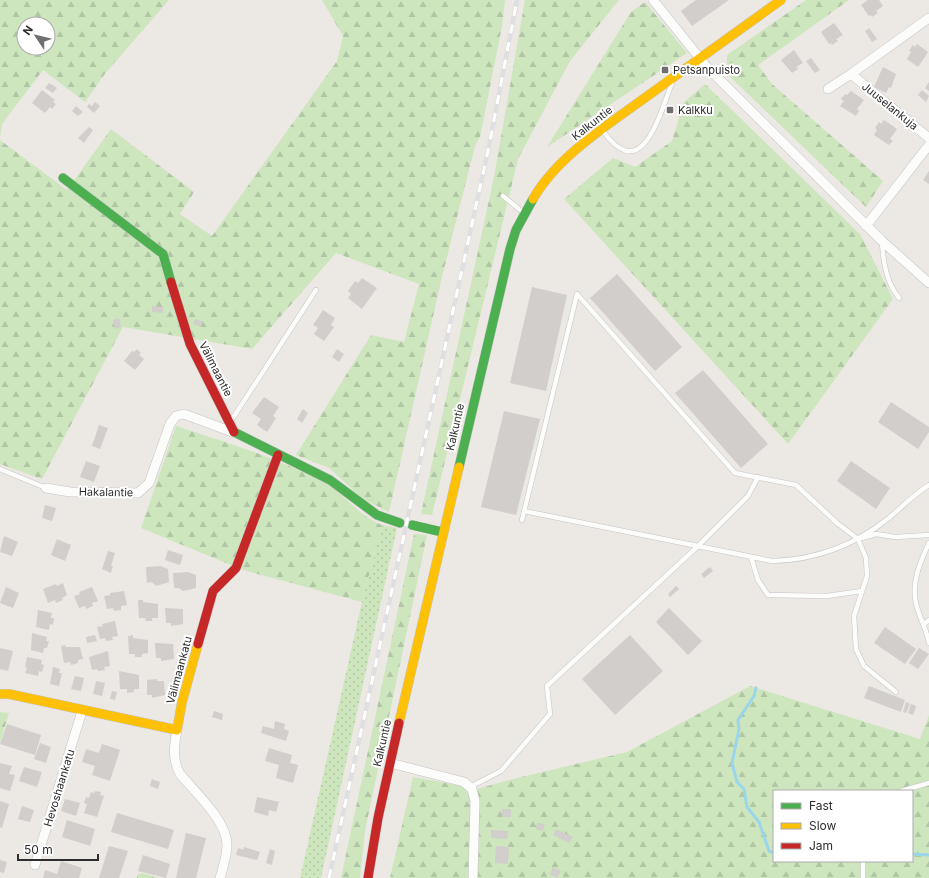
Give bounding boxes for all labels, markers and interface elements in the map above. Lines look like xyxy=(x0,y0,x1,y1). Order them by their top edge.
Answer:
north arrow xyxy=(16,16,56,56)
text: N xyxy=(20,23,36,38)
place label: Petsanpuisto xyxy=(673,63,741,77)
marker: Petsanpuisto xyxy=(660,65,670,75)
street label: Juuselankuja xyxy=(859,79,921,133)
street label: Kalkuntie xyxy=(569,103,615,143)
place label: Kalkku xyxy=(678,103,713,117)
marker: Kalkku xyxy=(665,105,675,115)
street label: Välimaantie xyxy=(196,339,236,399)
street label: Kalkuntie xyxy=(443,402,467,452)
street label: Hakalantie xyxy=(79,485,133,499)
street label: Välimaankatu xyxy=(163,635,195,705)
street label: Kalkuntie xyxy=(370,718,394,768)
street label: Hevoshaankatu xyxy=(41,747,77,829)
legend xyxy=(773,790,913,862)
text: Fast xyxy=(809,798,833,813)
text: Slow xyxy=(809,818,837,833)
scale bar xyxy=(18,836,98,862)
text: Jam xyxy=(809,838,833,853)
text: 50 m xyxy=(24,842,53,857)

